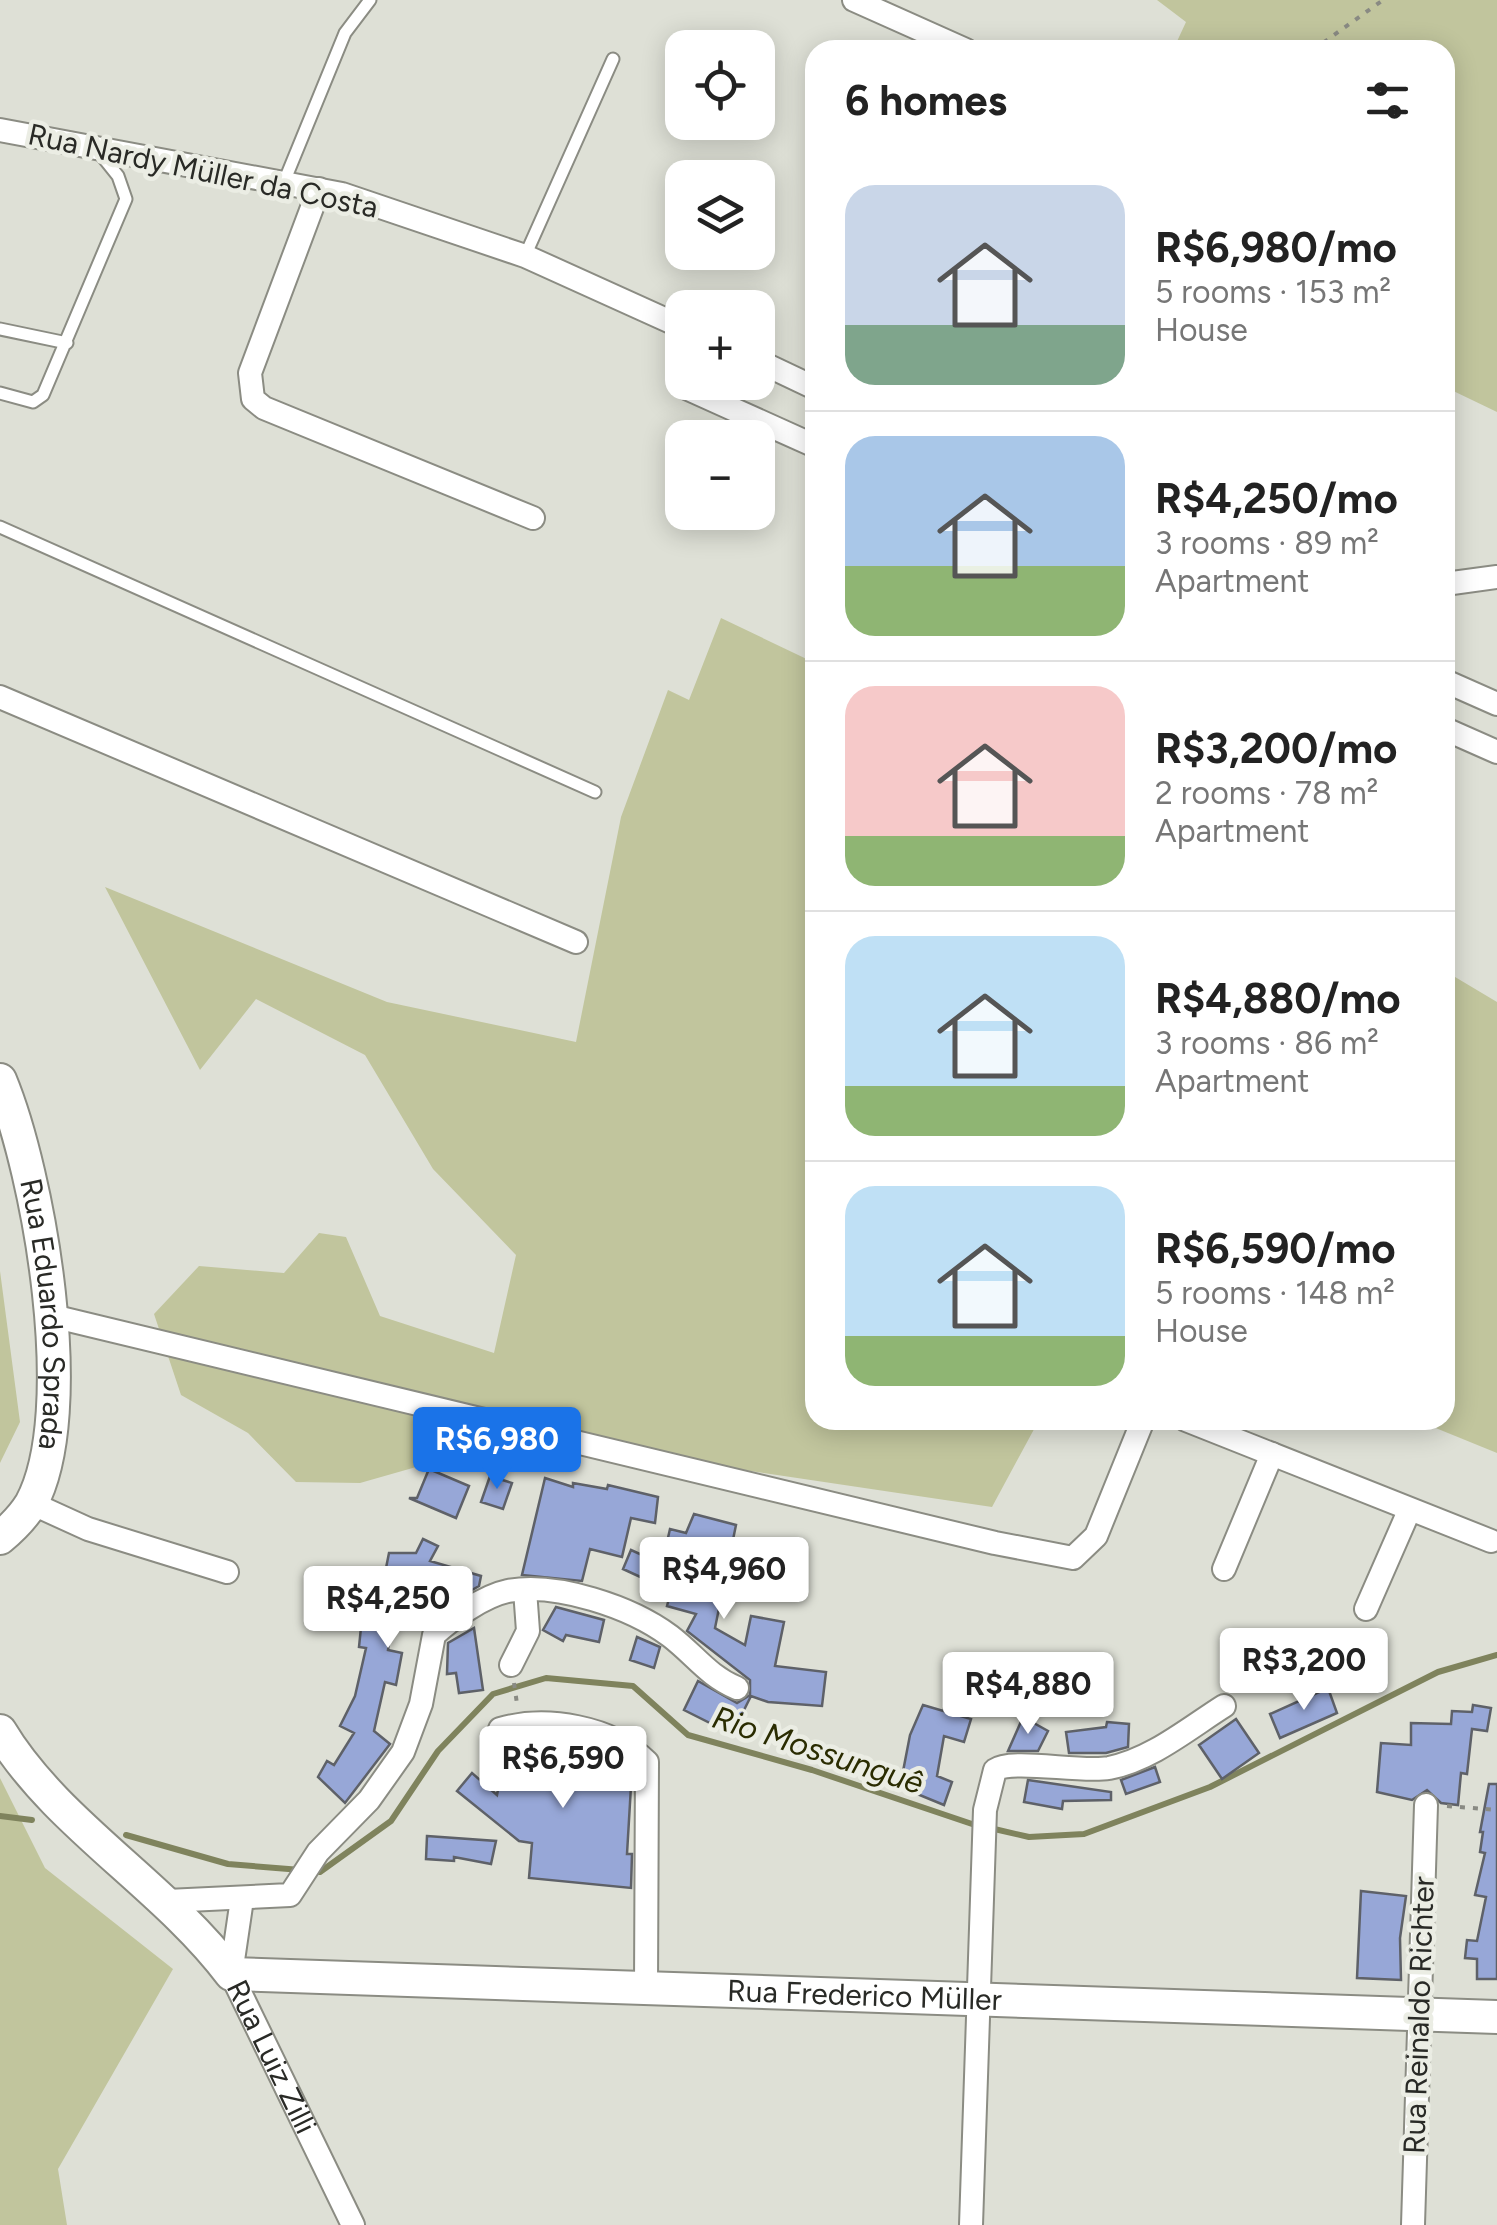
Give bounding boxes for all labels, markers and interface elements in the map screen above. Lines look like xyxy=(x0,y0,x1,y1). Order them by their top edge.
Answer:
map controls xyxy=(665,30,775,530)
button: locate xyxy=(665,30,775,140)
icon: filters xyxy=(1360,73,1415,128)
text: 6 homes xyxy=(845,75,1007,126)
street label: Rua Nardy Müller da Costa xyxy=(25,115,381,226)
button: layers xyxy=(665,160,775,270)
text: R$6,980/mo xyxy=(1155,222,1397,273)
icon: home xyxy=(925,225,1045,345)
text: 5 rooms · 153 m² xyxy=(1155,273,1391,311)
button: + xyxy=(665,290,775,400)
text: House xyxy=(1155,311,1248,349)
button: − xyxy=(665,420,775,530)
text: R$4,250/mo xyxy=(1155,473,1398,524)
icon: home xyxy=(925,476,1045,596)
text: 3 rooms · 89 m² xyxy=(1155,524,1379,562)
text: Apartment xyxy=(1155,562,1309,600)
text: R$3,200/mo xyxy=(1155,723,1397,774)
icon: home xyxy=(925,726,1045,846)
text: 2 rooms · 78 m² xyxy=(1155,774,1378,812)
text: Apartment xyxy=(1155,812,1309,850)
text: R$4,880/mo xyxy=(1155,973,1401,1024)
icon: home xyxy=(925,976,1045,1096)
text: 3 rooms · 86 m² xyxy=(1155,1024,1379,1062)
text: Apartment xyxy=(1155,1062,1309,1100)
street label: Rua Eduardo Sprada xyxy=(12,1175,73,1453)
text: R$6,590/mo xyxy=(1155,1223,1396,1274)
icon: home xyxy=(925,1226,1045,1346)
text: 5 rooms · 148 m² xyxy=(1155,1274,1395,1312)
text: House xyxy=(1155,1312,1248,1350)
pin: R$6,980 xyxy=(405,1407,589,1492)
text: R$6,980 xyxy=(435,1420,559,1458)
pin: R$4,960 xyxy=(632,1537,816,1622)
text: R$4,960 xyxy=(662,1550,786,1588)
pin: R$4,250 xyxy=(296,1566,480,1651)
text: R$4,250 xyxy=(326,1579,450,1617)
pin: R$3,200 xyxy=(1212,1628,1396,1713)
text: R$3,200 xyxy=(1242,1641,1366,1679)
pin: R$4,880 xyxy=(936,1652,1120,1737)
text: R$4,880 xyxy=(965,1665,1091,1703)
water label: Rio Mossunguê xyxy=(708,1698,928,1802)
pin: R$6,590 xyxy=(471,1726,655,1811)
text: R$6,590 xyxy=(501,1739,625,1777)
street label: Rua Reinaldo Richter xyxy=(1395,1875,1442,2154)
street label: Rua Frederico Müller xyxy=(726,1972,1002,2018)
street label: Rua Luiz Zilli xyxy=(219,1974,325,2140)

